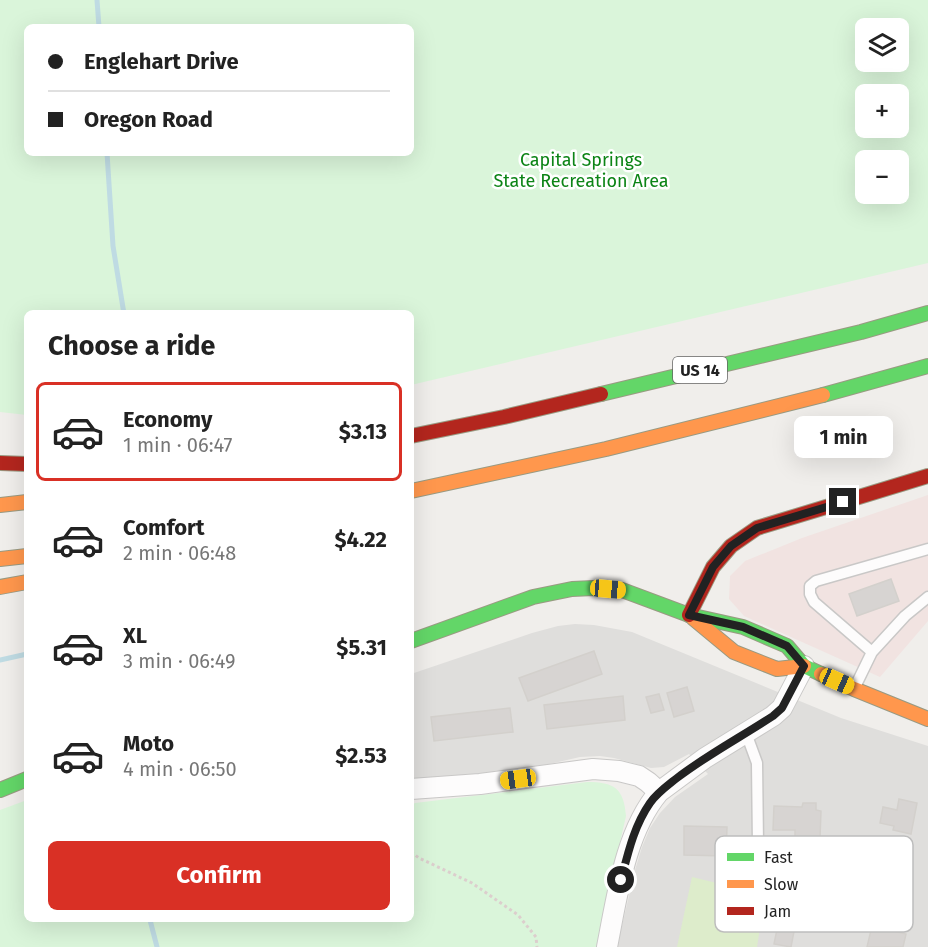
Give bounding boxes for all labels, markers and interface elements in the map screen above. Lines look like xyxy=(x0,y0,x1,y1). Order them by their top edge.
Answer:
map controls xyxy=(855,18,909,204)
button: layers xyxy=(855,18,909,72)
text: Englehart Drive xyxy=(84,48,239,75)
button: + xyxy=(855,84,909,138)
text: Oregon Road xyxy=(84,106,213,133)
park label: Capital Springs State Recreation Area xyxy=(493,149,669,192)
button: − xyxy=(855,150,909,204)
text: Choose a ride xyxy=(48,330,215,362)
road number: US 14 xyxy=(673,357,727,383)
icon: car xyxy=(51,405,105,459)
text: Economy xyxy=(123,406,212,433)
callout: 1 min xyxy=(794,415,892,457)
text: $3.13 xyxy=(339,418,387,445)
text: 1 min xyxy=(819,425,868,449)
text: 1 min · 06:47 xyxy=(123,433,232,457)
route end xyxy=(829,488,856,515)
icon: car xyxy=(51,513,105,567)
text: Comfort xyxy=(123,514,204,541)
text: $4.22 xyxy=(334,526,387,553)
text: 2 min · 06:48 xyxy=(123,541,236,565)
car xyxy=(589,578,627,600)
icon: car xyxy=(51,621,105,675)
text: XL xyxy=(123,622,147,649)
text: $5.31 xyxy=(336,634,387,661)
text: 3 min · 06:49 xyxy=(123,649,235,673)
car xyxy=(817,665,857,697)
icon: car xyxy=(51,729,105,783)
text: Moto xyxy=(123,730,174,757)
text: $2.53 xyxy=(335,742,387,769)
text: 4 min · 06:50 xyxy=(123,757,237,781)
car xyxy=(499,768,537,790)
legend xyxy=(715,836,913,932)
button: Confirm xyxy=(48,841,390,910)
text: Fast xyxy=(764,848,793,867)
route start xyxy=(607,866,634,893)
text: Slow xyxy=(764,875,799,894)
text: Jam xyxy=(764,902,791,921)

